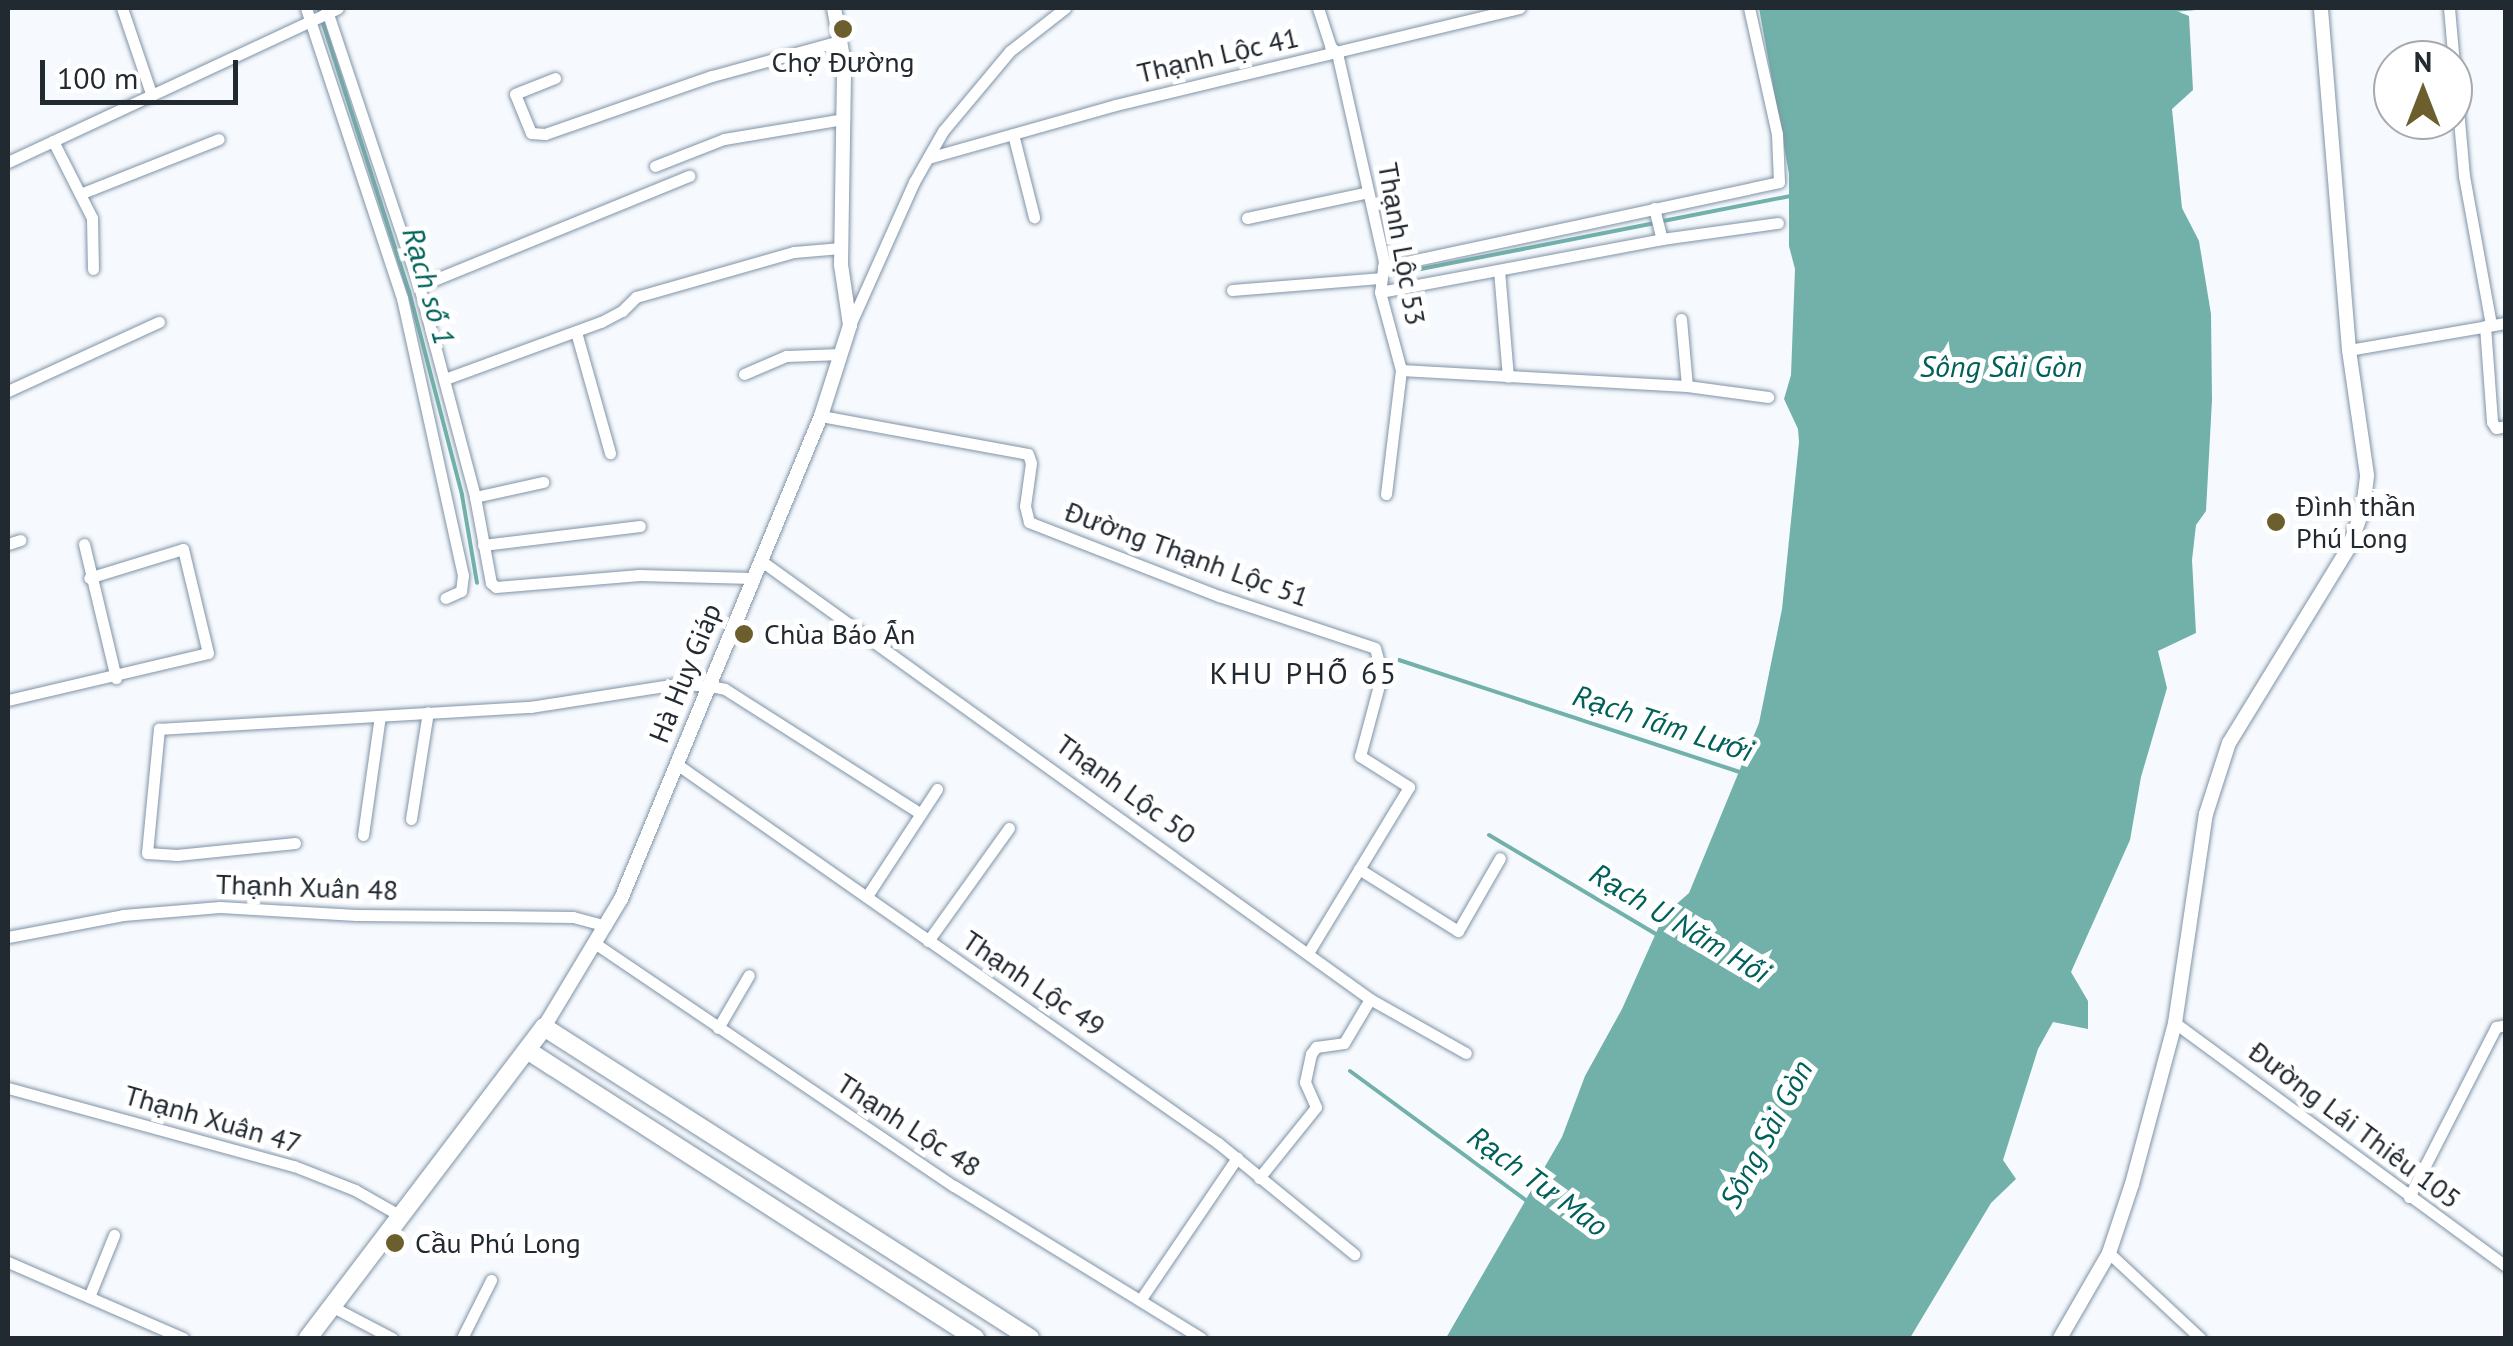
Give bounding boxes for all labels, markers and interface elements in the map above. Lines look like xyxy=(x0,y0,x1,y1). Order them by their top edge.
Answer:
marker: Chợ Đường xyxy=(832,18,854,40)
street label: Thạnh Lộc 41 xyxy=(1134,20,1302,90)
scale bar xyxy=(45,40,242,102)
north arrow xyxy=(2373,40,2473,140)
text: N xyxy=(2414,43,2432,80)
place label: Chợ Đường xyxy=(771,45,915,79)
text: 100 m xyxy=(57,58,138,97)
street label: Thạnh Lộc 53 xyxy=(1371,160,1433,328)
water label: Rạch số 1 xyxy=(395,223,463,349)
water label: Sông Sài Gòn xyxy=(1920,348,2082,384)
place label: Đình thần Phú Long xyxy=(2296,489,2416,555)
street label: Đường Thạnh Lộc 51 xyxy=(1060,494,1314,614)
marker: Đình thần Phú Long xyxy=(2265,511,2287,533)
street label: Hà Huy Giáp xyxy=(642,598,728,748)
place label: Chùa Báo Ấn xyxy=(764,617,916,651)
marker: Chùa Báo Ấn xyxy=(733,623,755,645)
district label: KHU PHỐ 65 xyxy=(1209,655,1399,691)
water label: Rạch Tám Lưới xyxy=(1568,677,1758,769)
street label: Thạnh Lộc 50 xyxy=(1049,727,1203,851)
water label: Rạch U Năm Hối xyxy=(1584,855,1776,991)
street label: Thạnh Xuân 48 xyxy=(215,867,399,907)
street label: Thạnh Lộc 49 xyxy=(956,923,1112,1043)
street label: Đường Lái Thiêu 105 xyxy=(2242,1034,2468,1216)
water label: Sông Sài Gòn xyxy=(1712,1054,1820,1214)
street label: Thạnh Lộc 48 xyxy=(831,1066,987,1184)
street label: Thạnh Xuân 47 xyxy=(120,1078,306,1160)
water label: Rạch Tư Mao xyxy=(1461,1118,1615,1244)
place label: Cầu Phú Long xyxy=(415,1226,581,1260)
marker: Cầu Phú Long xyxy=(384,1232,406,1254)

